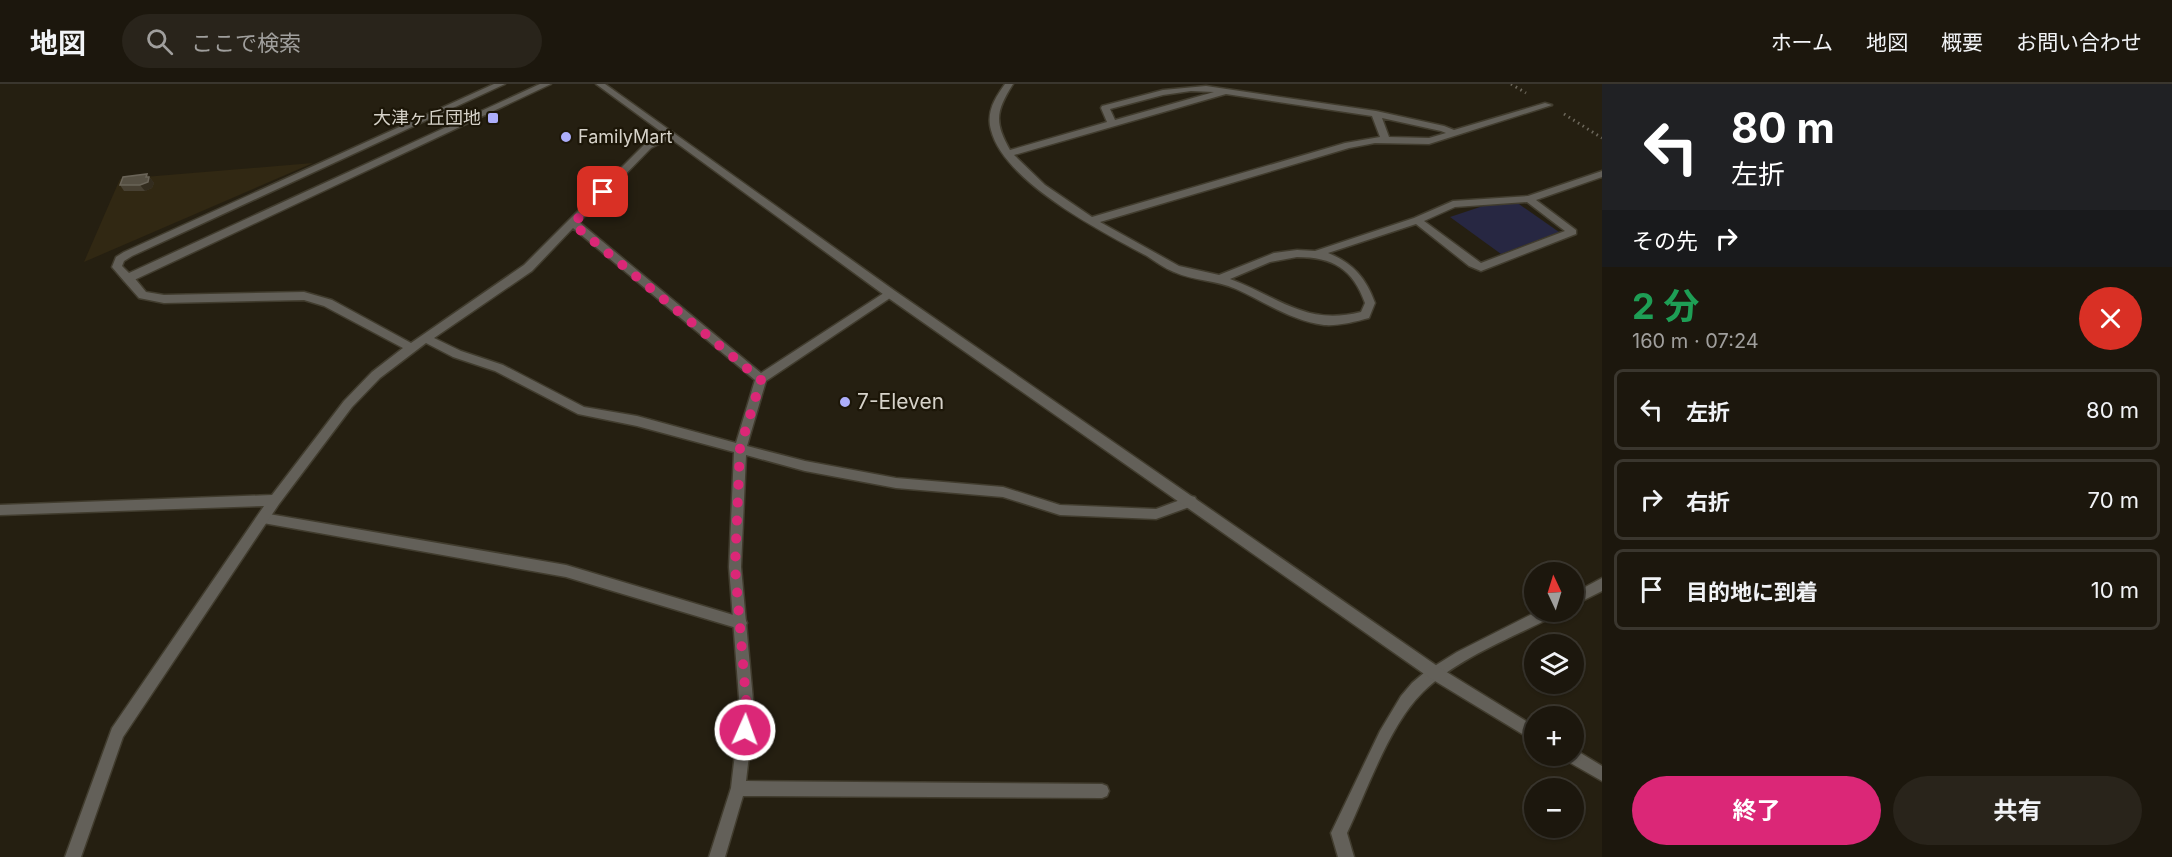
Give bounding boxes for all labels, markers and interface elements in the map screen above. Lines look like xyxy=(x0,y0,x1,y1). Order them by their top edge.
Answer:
search box xyxy=(122,14,542,68)
icon: search xyxy=(143,25,176,58)
text: 地図 xyxy=(30,26,86,60)
text: ここで検索 xyxy=(191,30,301,56)
text: ホーム xyxy=(1771,30,1833,55)
text: 地図 xyxy=(1866,30,1908,55)
text: 概要 xyxy=(1941,30,1983,55)
text: お問い合わせ xyxy=(2016,30,2142,55)
text: 80 m xyxy=(1731,102,1835,153)
place label: 大津ヶ丘団地 xyxy=(373,107,481,128)
icon: left xyxy=(1632,108,1710,186)
marker: 大津ヶ丘団地 xyxy=(486,111,500,125)
place label: FamilyMart xyxy=(578,126,672,147)
marker: FamilyMart xyxy=(559,130,573,144)
text: 左折 xyxy=(1731,158,1785,191)
pin xyxy=(577,166,628,217)
icon: arrive xyxy=(586,175,619,208)
icon: right xyxy=(1710,222,1743,255)
text: その先 xyxy=(1632,228,1698,254)
text: 2 分 xyxy=(1632,284,1699,328)
button: close xyxy=(2079,287,2142,350)
text: 160 m · 07:24 xyxy=(1632,329,1759,353)
place label: 7-Eleven xyxy=(857,389,944,414)
icon: left xyxy=(1635,393,1668,426)
marker: 7-Eleven xyxy=(838,395,852,409)
text: 80 m xyxy=(2086,397,2139,423)
text: 左折 xyxy=(1686,399,1730,425)
icon: right xyxy=(1635,483,1668,516)
text: 70 m xyxy=(2088,487,2139,513)
text: 右折 xyxy=(1686,489,1730,515)
north arrow xyxy=(1524,562,1584,622)
map controls xyxy=(1524,562,1584,838)
icon: arrive xyxy=(1635,573,1668,606)
text: 10 m xyxy=(2091,577,2139,603)
text: 目的地に到着 xyxy=(1686,579,1818,605)
button: layers xyxy=(1524,634,1584,694)
position arrow xyxy=(713,698,777,762)
button: + xyxy=(1524,706,1584,766)
button: 終了 xyxy=(1632,776,1881,845)
button: 共有 xyxy=(1893,776,2142,845)
button: − xyxy=(1524,778,1584,838)

